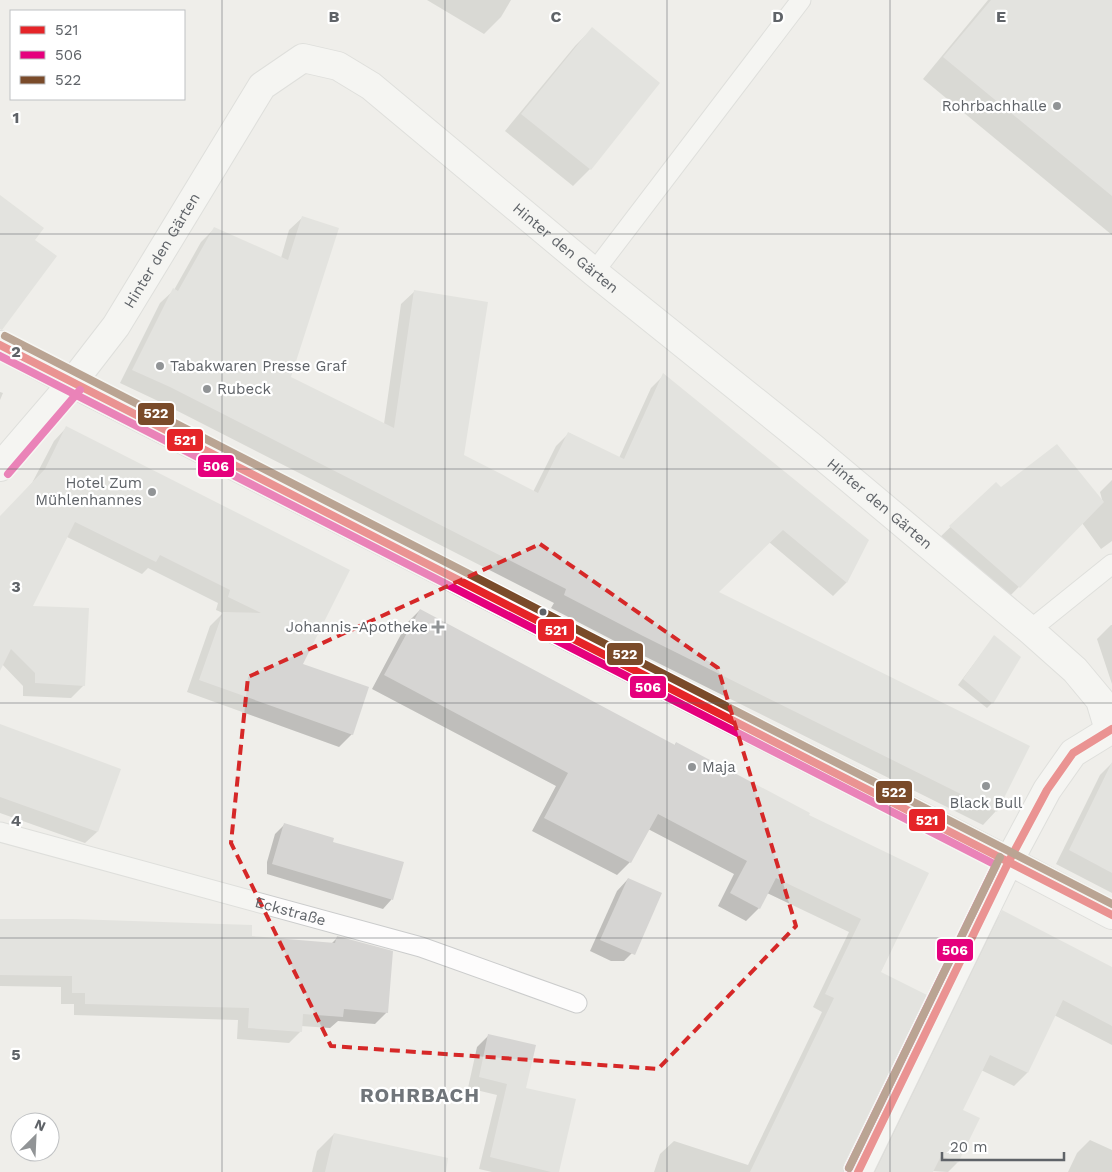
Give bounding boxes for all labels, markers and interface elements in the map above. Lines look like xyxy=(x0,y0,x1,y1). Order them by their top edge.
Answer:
text: B xyxy=(329,7,340,26)
text: C xyxy=(551,7,562,26)
text: D xyxy=(772,7,784,26)
text: E xyxy=(996,7,1006,26)
legend xyxy=(10,10,185,100)
text: 521 xyxy=(55,21,78,39)
text: 506 xyxy=(55,46,82,64)
text: 522 xyxy=(55,71,81,89)
place label: Rohrbachhalle xyxy=(942,97,1047,115)
marker: Rohrbachhalle xyxy=(1051,100,1063,112)
text: 1 xyxy=(13,108,19,127)
street label: Hinter den Gärten xyxy=(120,190,204,312)
street label: Hinter den Gärten xyxy=(509,199,622,297)
text: 2 xyxy=(11,342,21,361)
place label: Tabakwaren Presse Graf xyxy=(170,357,347,375)
marker: Tabakwaren Presse Graf xyxy=(154,360,166,372)
place label: Rubeck xyxy=(217,380,272,398)
marker: Rubeck xyxy=(201,383,213,395)
line badge: 522 xyxy=(137,402,175,426)
text: 522 xyxy=(144,405,168,421)
line badge: 521 xyxy=(166,428,204,452)
text: 521 xyxy=(174,432,196,448)
line badge: 506 xyxy=(197,454,235,478)
street label: Hinter den Gärten xyxy=(823,455,936,553)
text: 506 xyxy=(203,458,229,474)
place label: Hotel Zum Mühlenhannes xyxy=(35,474,142,509)
marker: Hotel Zum Mühlenhannes xyxy=(146,486,158,498)
text: 3 xyxy=(11,577,21,596)
unlabelled marker xyxy=(538,607,548,617)
place label: Johannis-Apotheke xyxy=(286,618,428,636)
line badge: 521 xyxy=(537,618,575,642)
marker: Johannis-Apotheke xyxy=(432,621,444,633)
text: 521 xyxy=(545,622,567,638)
line badge: 522 xyxy=(606,642,644,666)
text: 522 xyxy=(613,646,637,662)
line badge: 506 xyxy=(629,675,667,699)
text: 506 xyxy=(635,679,661,695)
place label: Maja xyxy=(702,758,736,776)
marker: Maja xyxy=(686,761,698,773)
line badge: 522 xyxy=(875,780,913,804)
marker: Black Bull xyxy=(980,780,992,792)
text: 522 xyxy=(882,784,906,800)
place label: Black Bull xyxy=(950,794,1023,812)
line badge: 521 xyxy=(908,808,946,832)
text: 4 xyxy=(11,811,21,830)
text: 521 xyxy=(916,812,938,828)
street label: Eckstraße xyxy=(253,893,328,930)
line badge: 506 xyxy=(936,938,974,962)
text: 506 xyxy=(942,942,968,958)
text: 5 xyxy=(11,1045,21,1064)
district label: ROHRBACH xyxy=(360,1083,480,1107)
north arrow xyxy=(10,1112,60,1162)
text: N xyxy=(32,1116,48,1135)
scale bar xyxy=(942,1130,1064,1162)
text: 20 m xyxy=(950,1138,988,1156)

